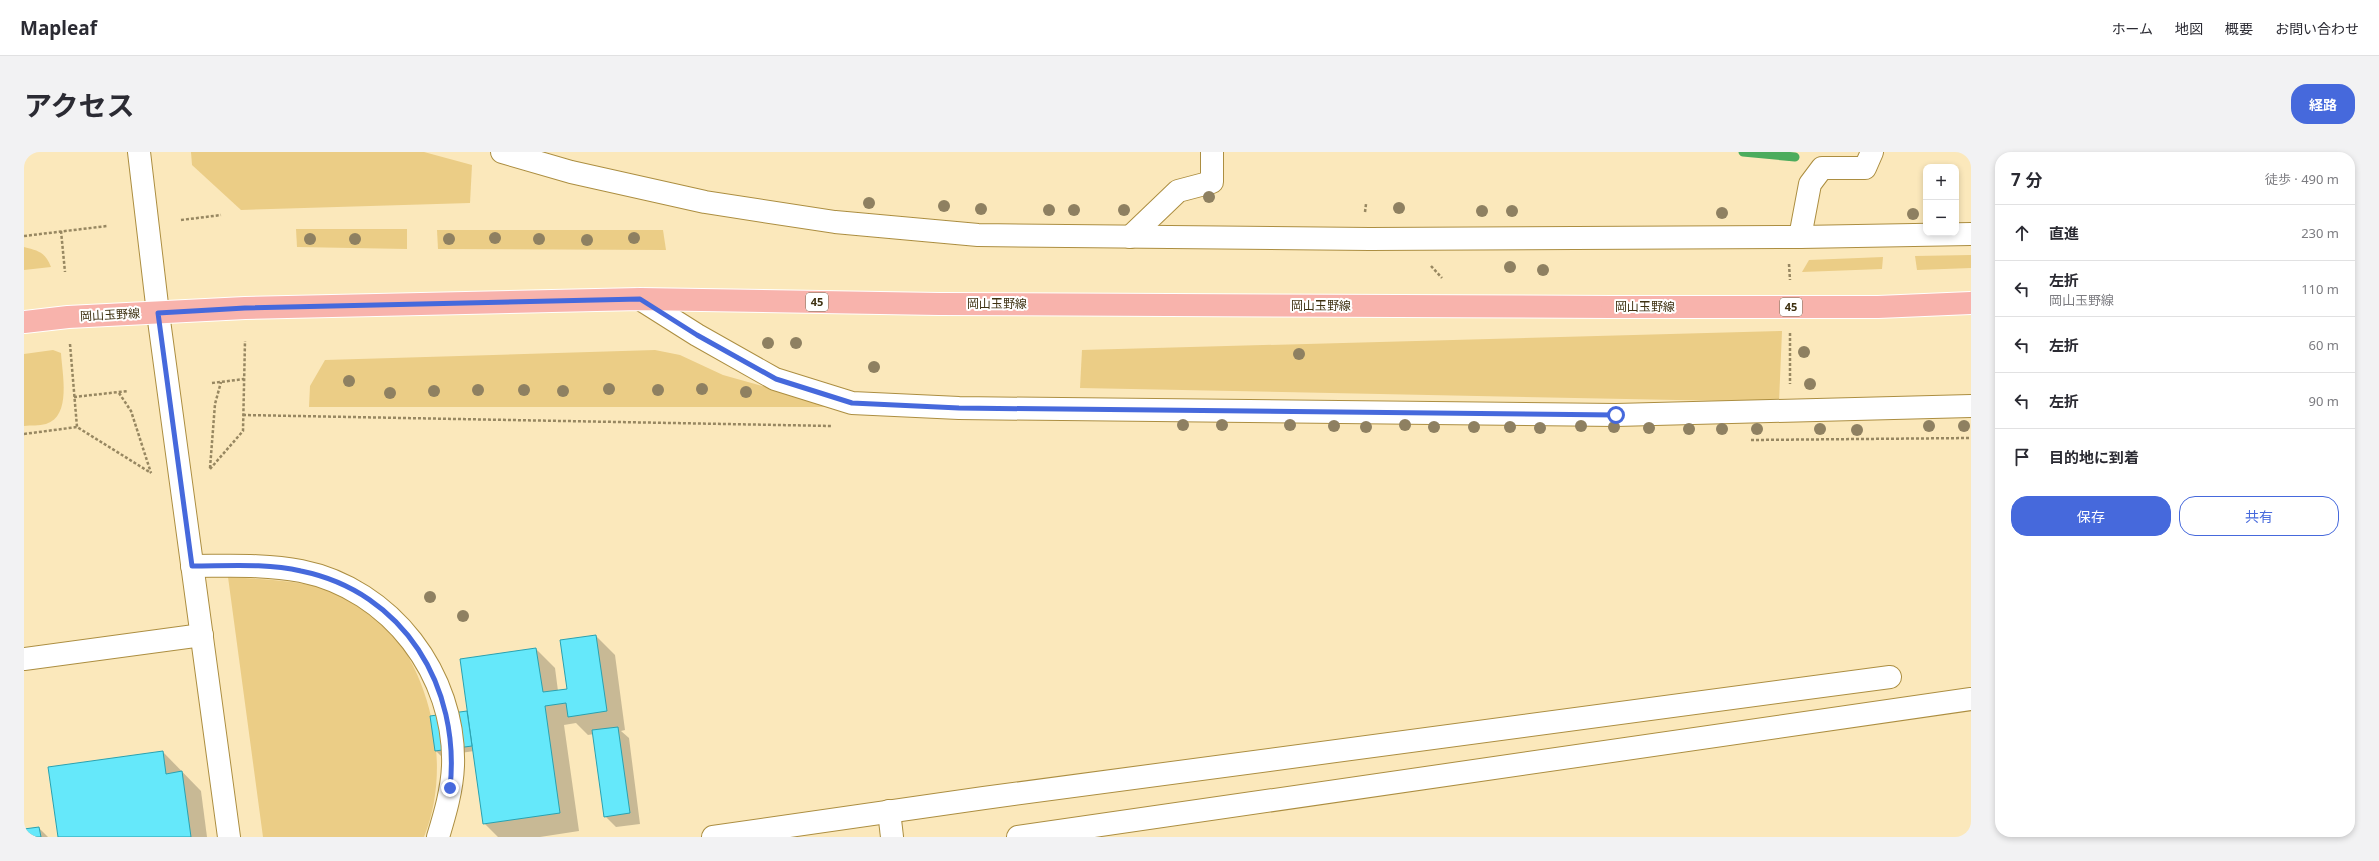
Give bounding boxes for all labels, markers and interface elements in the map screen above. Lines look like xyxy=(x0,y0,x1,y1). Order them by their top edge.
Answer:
text: Mapleaf xyxy=(20,15,97,41)
text: ホーム xyxy=(2111,19,2153,38)
text: 地図 xyxy=(2175,19,2203,38)
text: 概要 xyxy=(2225,19,2253,38)
text: お問い合わせ xyxy=(2275,19,2359,38)
button: 経路 xyxy=(2291,84,2355,124)
text: アクセス xyxy=(24,86,135,124)
map controls xyxy=(1923,164,1959,236)
button: + xyxy=(1923,164,1959,200)
text: 7 分 xyxy=(2011,168,2042,191)
text: 徒歩 · 490 m xyxy=(2265,170,2339,188)
button: − xyxy=(1923,200,1959,236)
icon: ahead xyxy=(2011,222,2033,244)
text: 直進 xyxy=(2049,223,2079,243)
text: 230 m xyxy=(2301,224,2339,242)
text: 左折 xyxy=(2049,270,2079,290)
icon: left xyxy=(2011,278,2033,300)
text: 110 m xyxy=(2301,280,2339,298)
text: 岡山玉野線 xyxy=(2049,291,2114,309)
road number: 45 xyxy=(806,293,828,311)
street label: 岡山玉野線 xyxy=(967,295,1027,312)
street label: 岡山玉野線 xyxy=(1291,297,1351,314)
street label: 岡山玉野線 xyxy=(1615,298,1675,315)
road number: 45 xyxy=(1780,298,1802,316)
street label: 岡山玉野線 xyxy=(80,304,140,325)
icon: left xyxy=(2011,334,2033,356)
text: 左折 xyxy=(2049,335,2079,355)
text: 60 m xyxy=(2309,336,2339,354)
icon: left xyxy=(2011,390,2033,412)
text: 左折 xyxy=(2049,391,2079,411)
text: 90 m xyxy=(2309,392,2339,410)
route start xyxy=(1607,406,1625,424)
icon: arrive xyxy=(2011,446,2033,468)
text: 目的地に到着 xyxy=(2049,447,2139,467)
button: 保存 xyxy=(2011,496,2171,536)
button: 共有 xyxy=(2179,496,2339,536)
route end xyxy=(441,779,459,797)

